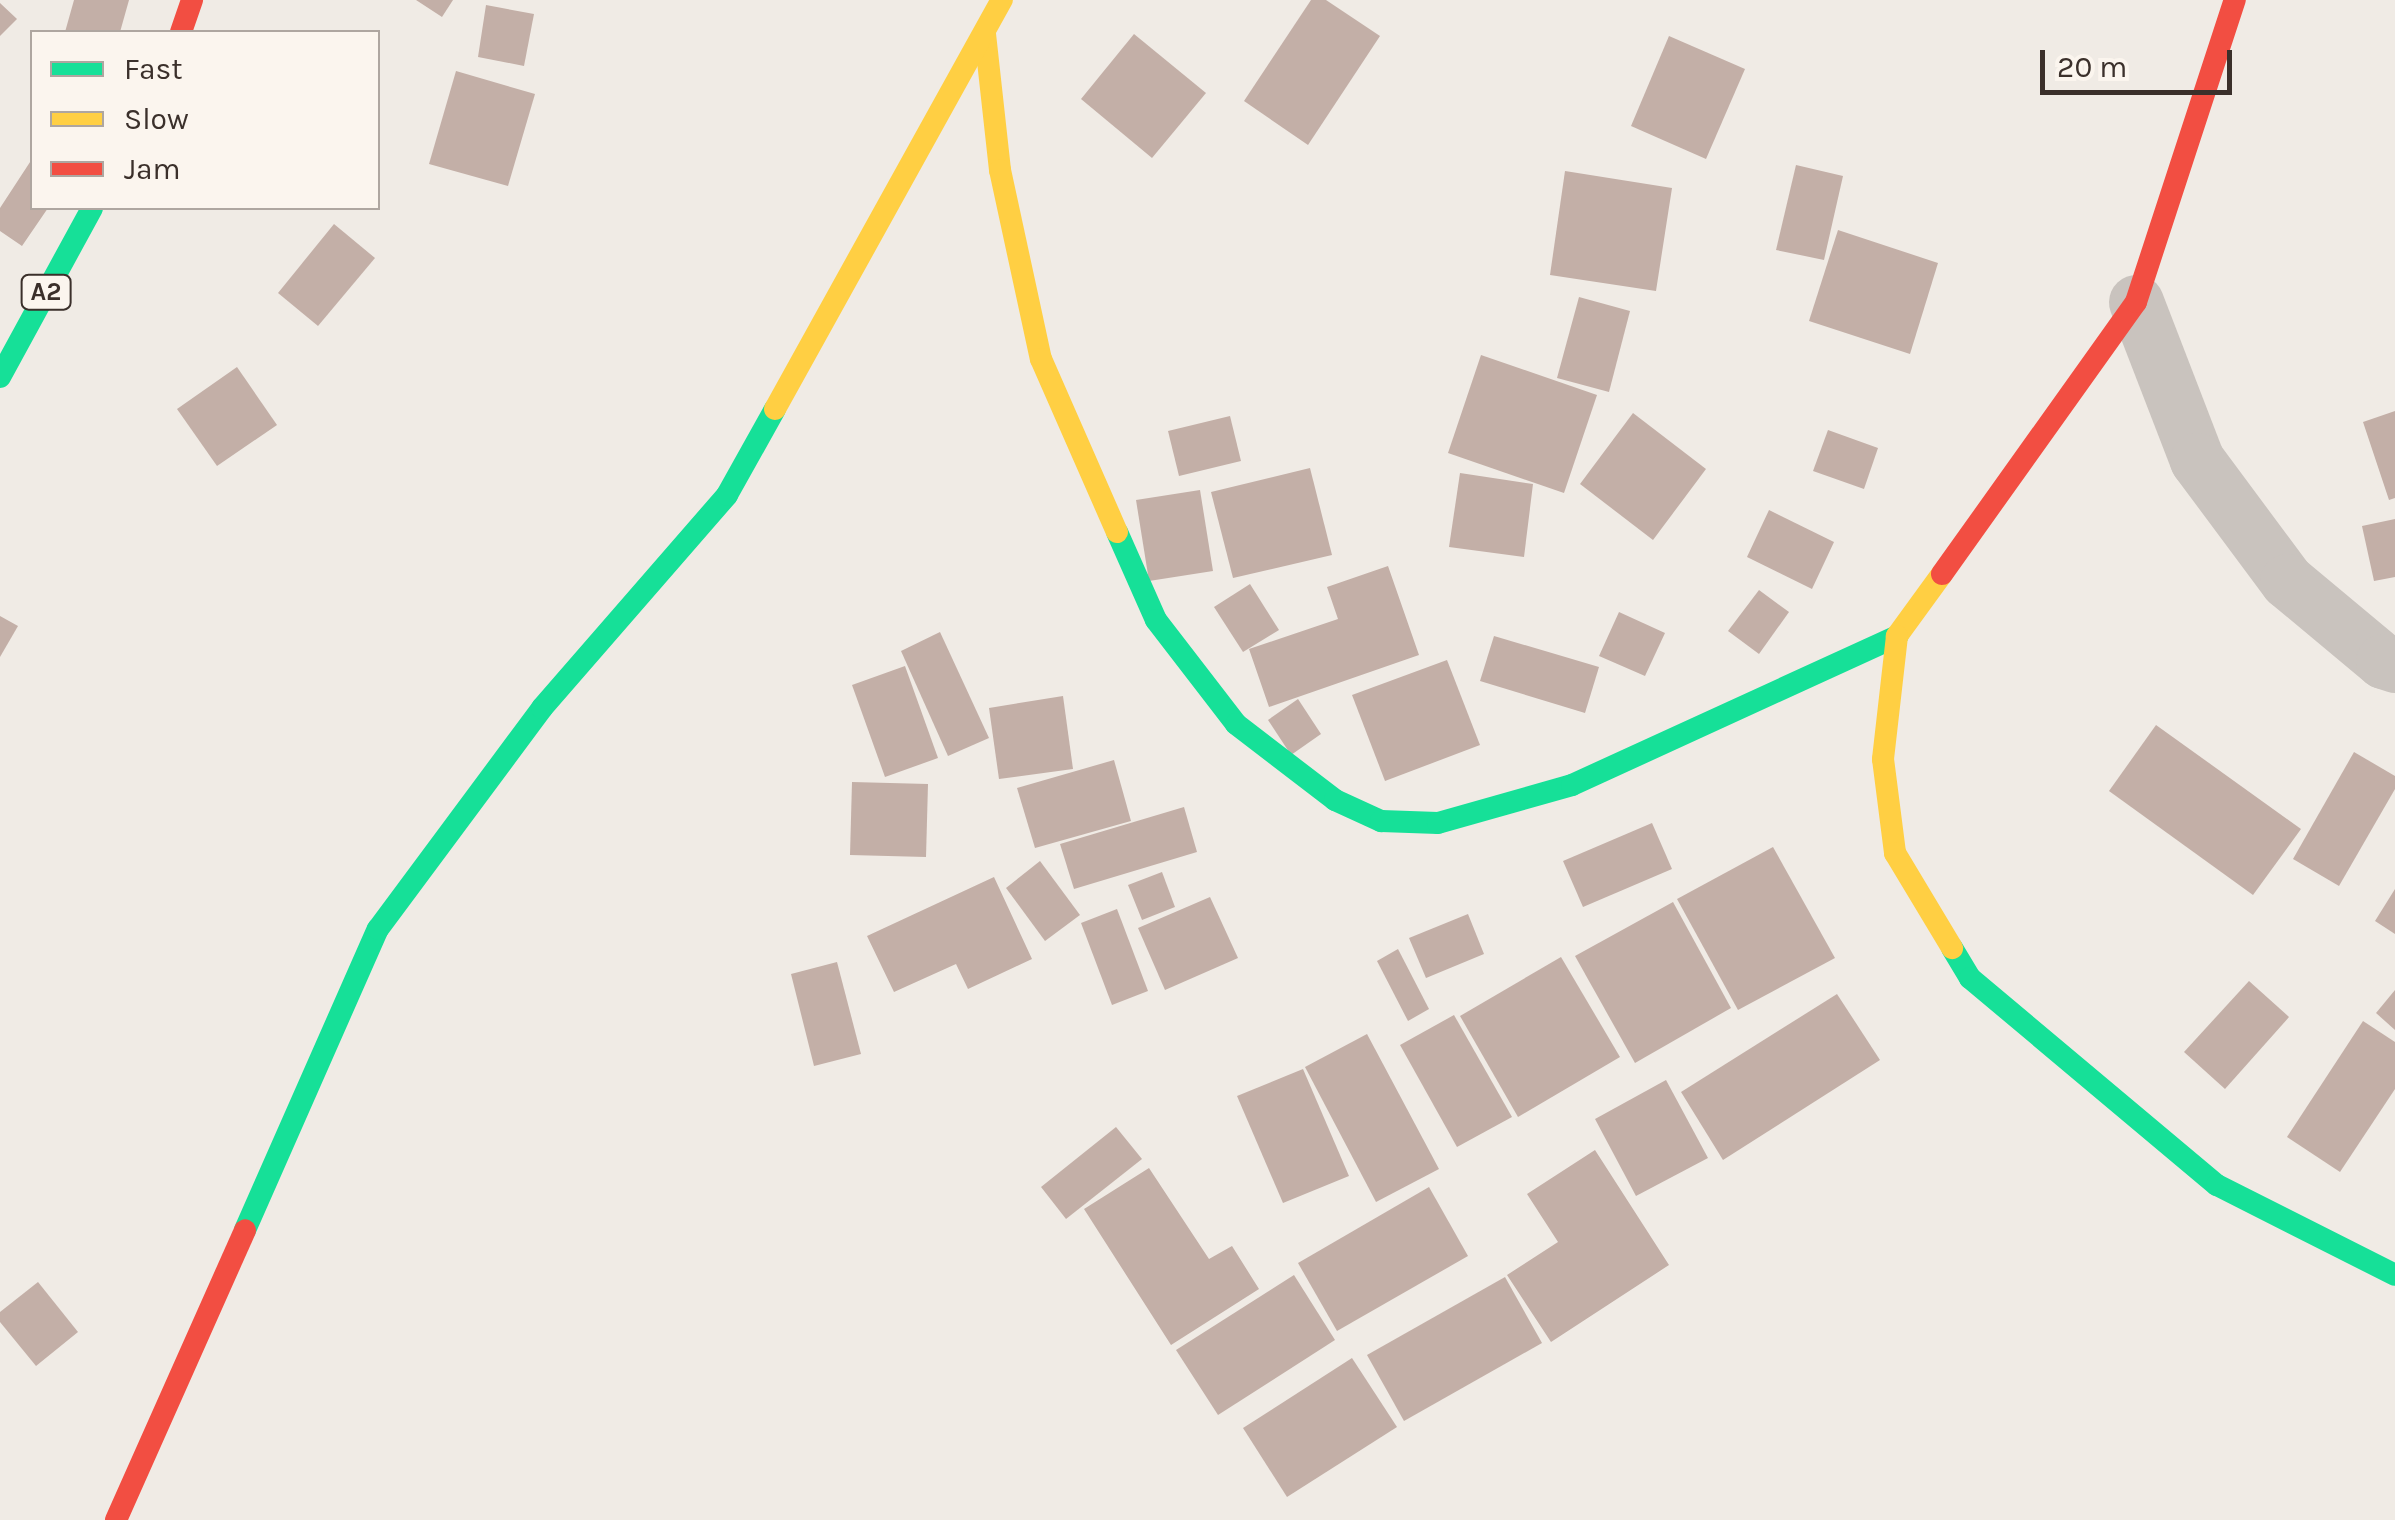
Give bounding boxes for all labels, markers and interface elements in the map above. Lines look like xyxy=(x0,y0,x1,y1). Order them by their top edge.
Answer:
legend xyxy=(30,30,380,210)
scale bar xyxy=(2045,30,2238,92)
text: 20 m xyxy=(2057,49,2127,85)
text: Fast xyxy=(124,51,183,87)
text: Slow xyxy=(124,101,189,137)
text: Jam xyxy=(124,151,181,187)
road number: A2 xyxy=(18,272,74,312)

